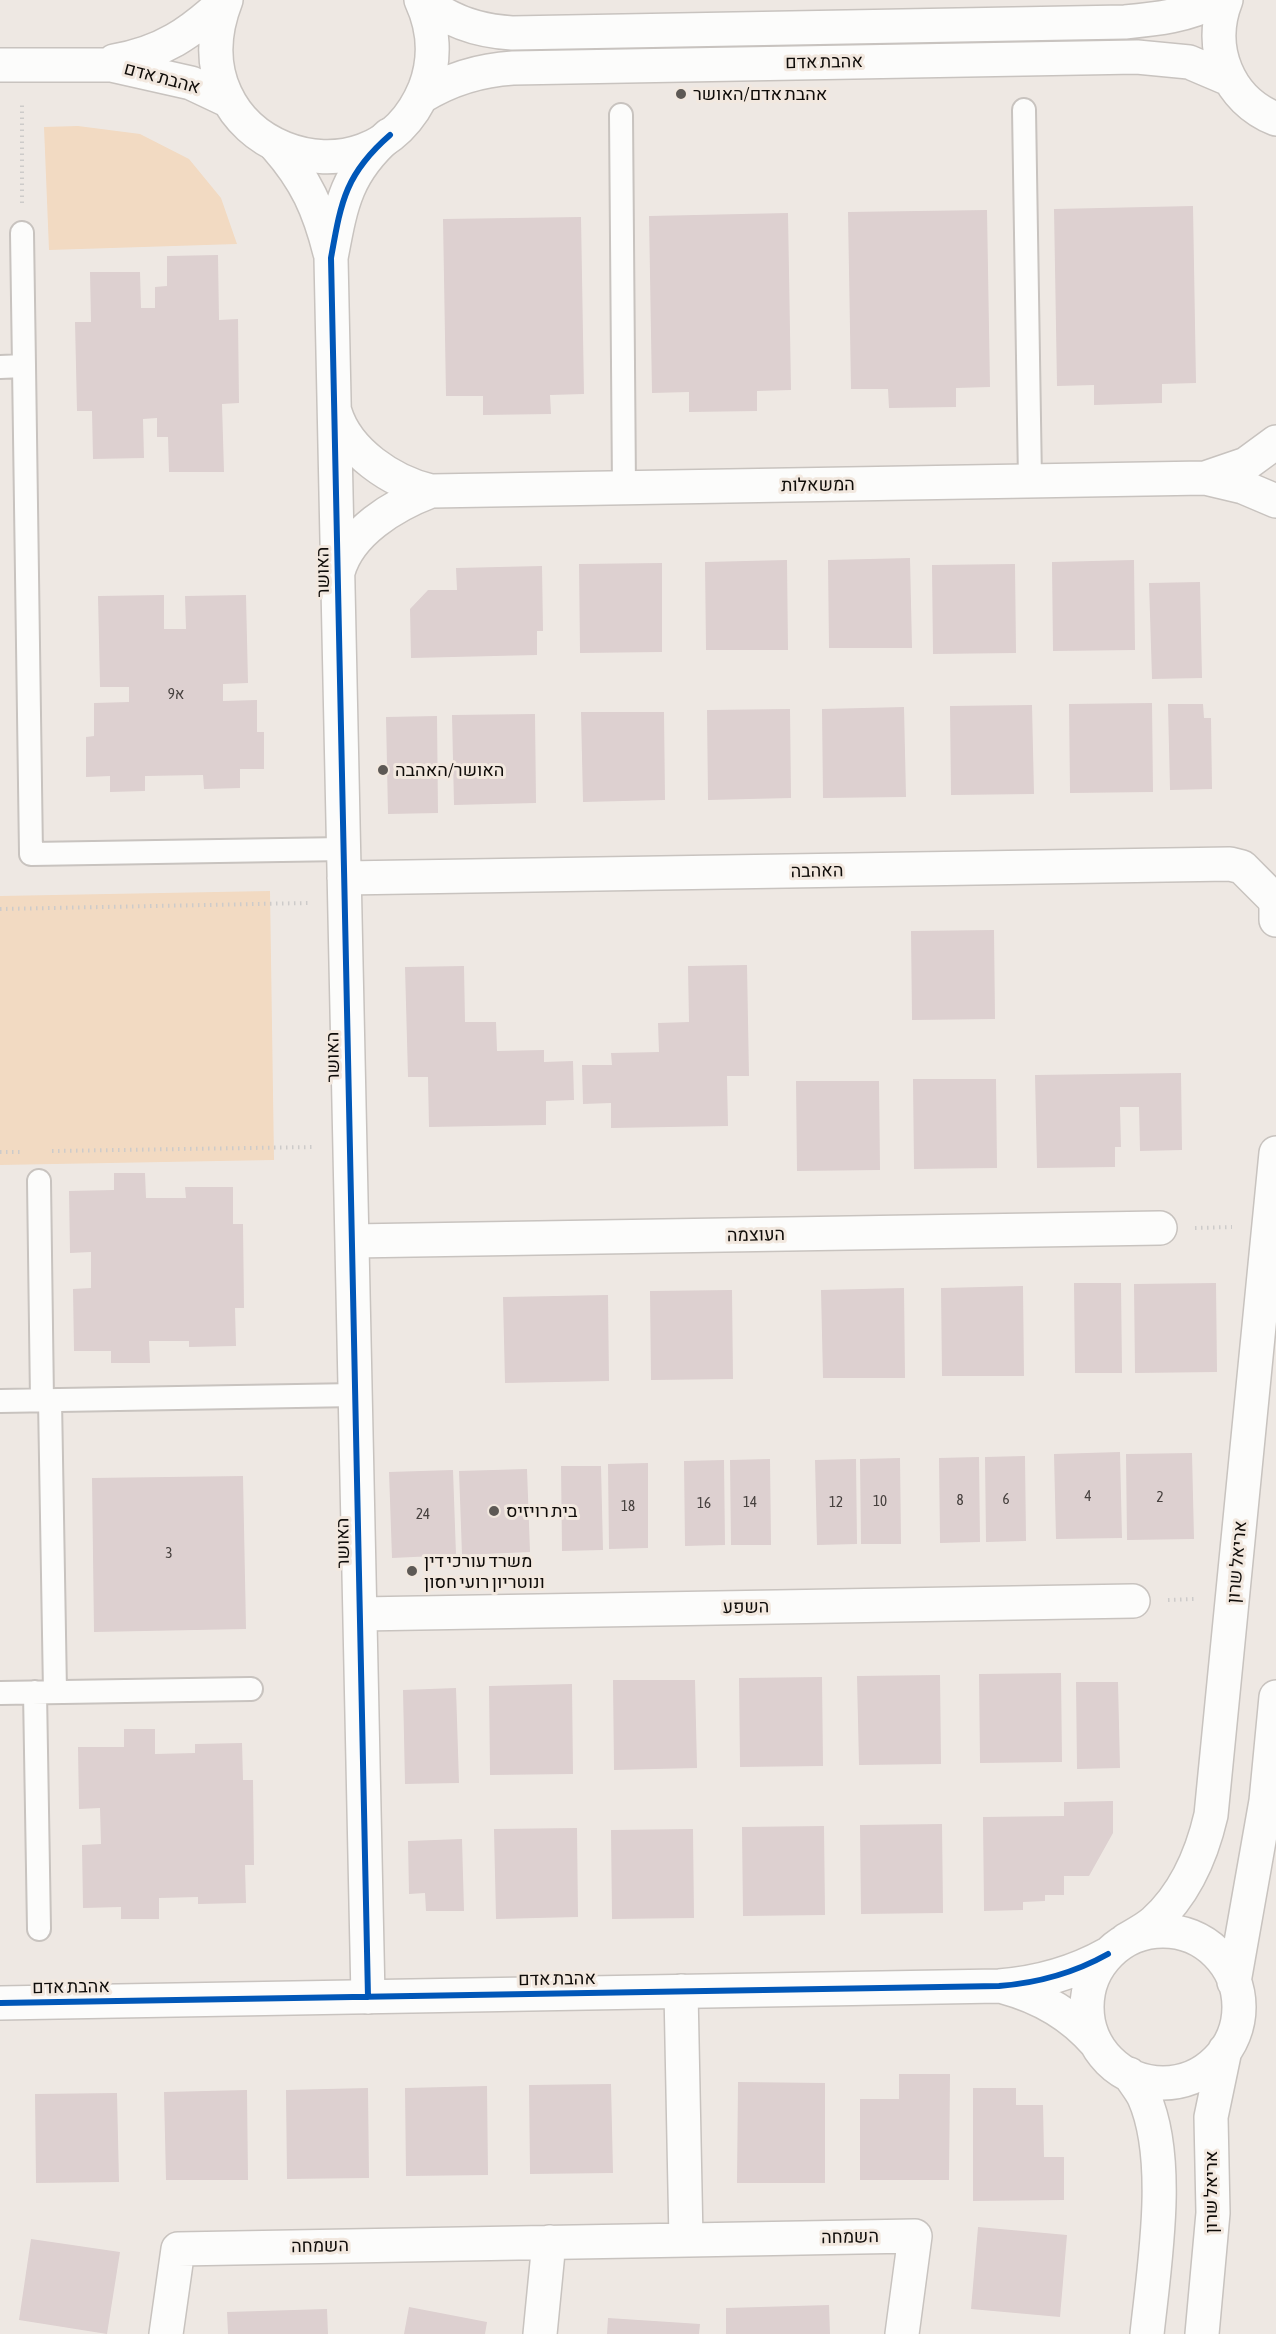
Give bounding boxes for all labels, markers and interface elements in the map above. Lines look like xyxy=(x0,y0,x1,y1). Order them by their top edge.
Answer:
street label: אהבת אדם xyxy=(785,51,863,73)
street label: אהבת אדם xyxy=(122,58,202,98)
place label: אהבת אדם/האושר xyxy=(693,83,827,105)
marker: אהבת אדם/האושר xyxy=(674,87,688,101)
street label: המשאלות xyxy=(781,474,855,496)
street label: האושר xyxy=(312,547,334,597)
house number: 9א xyxy=(168,685,184,703)
place label: האושר/האהבה xyxy=(395,759,504,781)
marker: האושר/האהבה xyxy=(376,763,390,777)
street label: האהבה xyxy=(790,860,844,882)
street label: האושר xyxy=(322,1032,344,1082)
street label: העוצמה xyxy=(727,1224,785,1246)
house number: 4 xyxy=(1084,1487,1092,1505)
house number: 2 xyxy=(1156,1488,1164,1506)
house number: 6 xyxy=(1002,1490,1010,1508)
house number: 8 xyxy=(956,1491,964,1509)
house number: 10 xyxy=(873,1492,887,1510)
house number: 14 xyxy=(743,1493,757,1511)
house number: 12 xyxy=(829,1493,843,1511)
house number: 16 xyxy=(697,1494,711,1512)
house number: 18 xyxy=(621,1497,635,1515)
place label: בית רויזיס xyxy=(506,1500,577,1522)
marker: בית רויזיס xyxy=(487,1504,501,1518)
house number: 24 xyxy=(416,1505,430,1523)
street label: האושר xyxy=(332,1518,354,1568)
street label: אריאל שרון xyxy=(1223,1520,1251,1604)
house number: 3 xyxy=(165,1544,173,1562)
place label: משרד עורכי דין ונוטריון רועי חסון xyxy=(424,1550,545,1592)
marker: משרד עורכי דין ונוטריון רועי חסון xyxy=(405,1564,419,1578)
street label: השפע xyxy=(723,1596,769,1618)
street label: אהבת אדם xyxy=(518,1968,596,1990)
street label: אהבת אדם xyxy=(32,1976,110,1998)
street label: אריאל שרון xyxy=(1200,2151,1222,2233)
street label: השמחה xyxy=(821,2226,879,2248)
street label: השמחה xyxy=(291,2235,349,2257)

